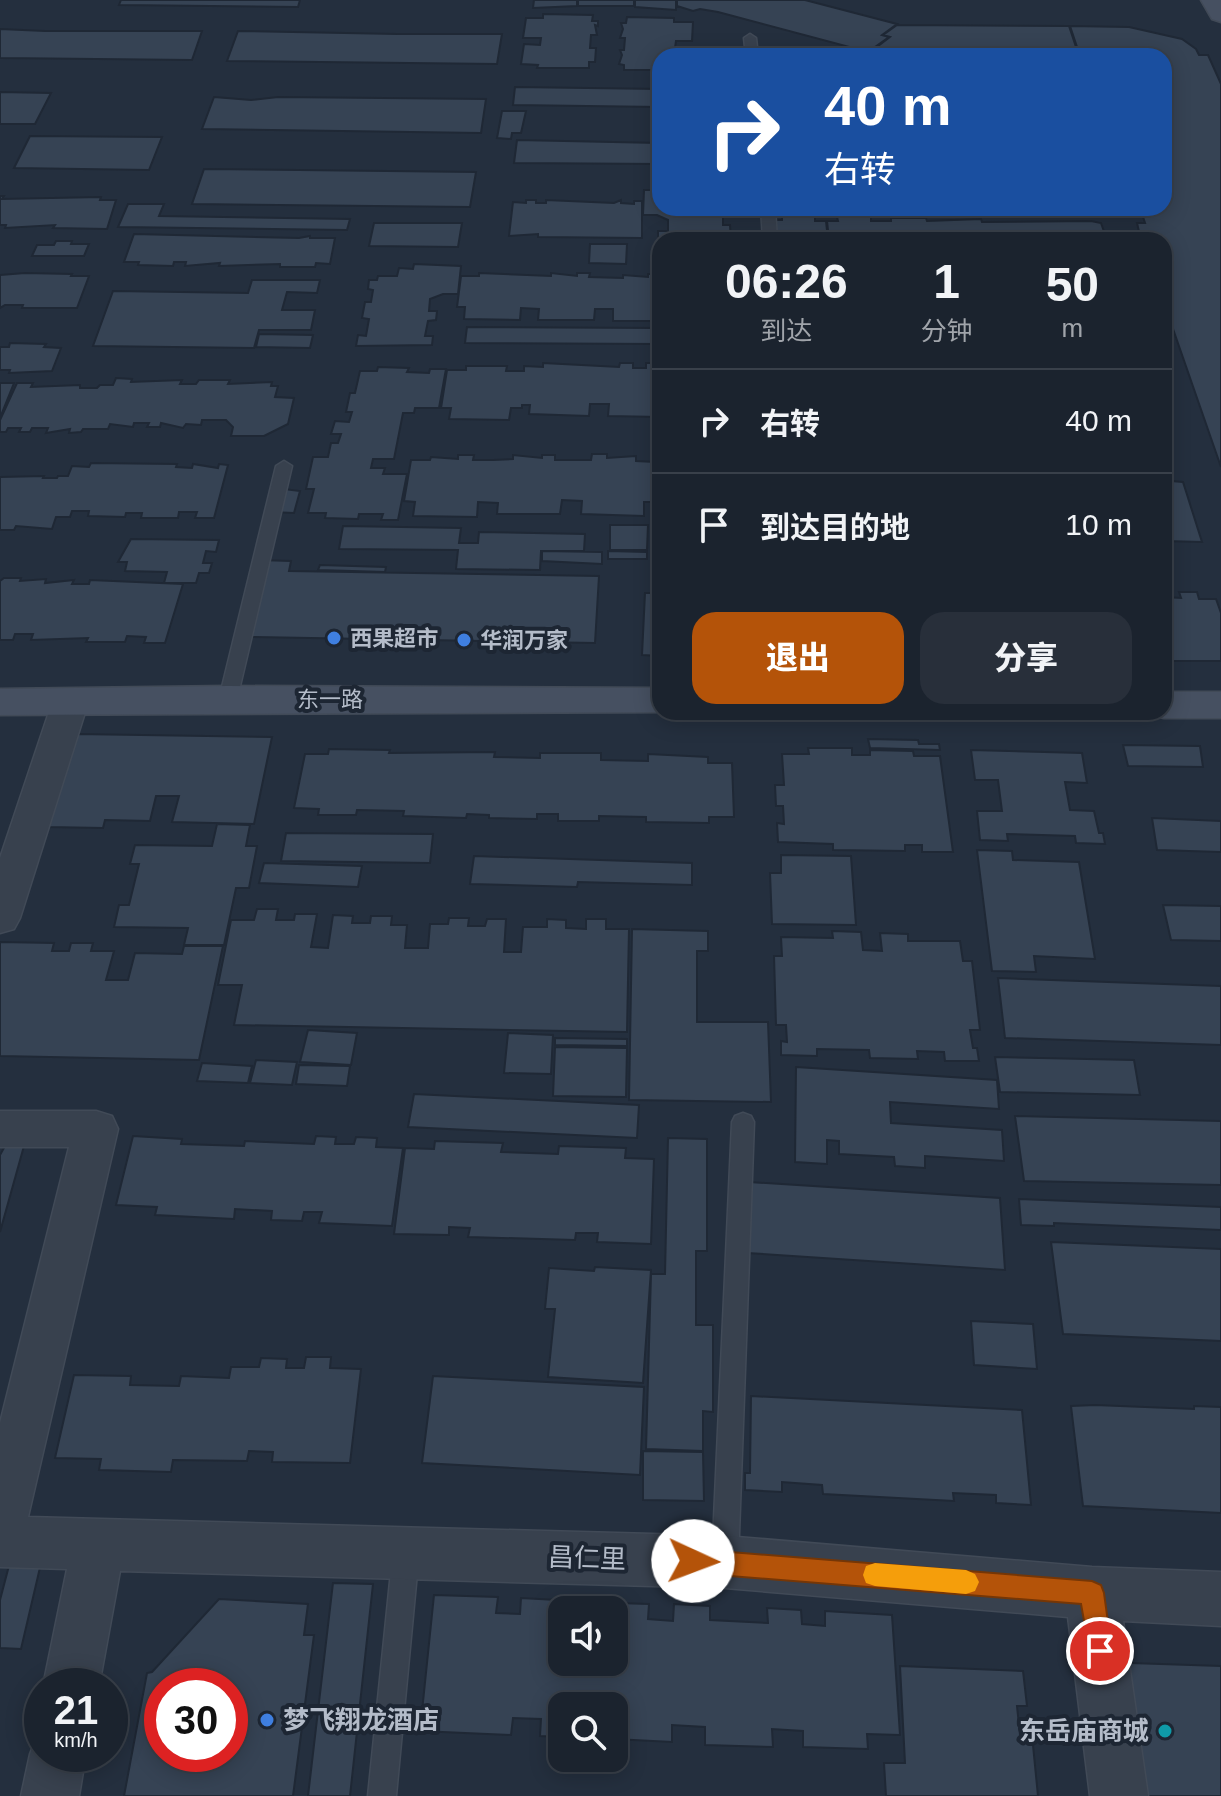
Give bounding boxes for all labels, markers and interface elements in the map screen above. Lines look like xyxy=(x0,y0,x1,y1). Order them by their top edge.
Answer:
text: 40 m xyxy=(824,74,952,137)
icon: right xyxy=(692,80,796,184)
text: 右转 xyxy=(824,149,896,190)
text: 06:26 xyxy=(725,255,848,308)
text: 1 xyxy=(933,255,960,308)
text: 50 xyxy=(1046,258,1099,311)
text: m xyxy=(1062,313,1083,343)
text: 到达 xyxy=(760,316,812,346)
text: 分钟 xyxy=(921,316,973,346)
icon: right xyxy=(692,399,736,443)
text: 40 m xyxy=(1065,404,1132,437)
text: 右转 xyxy=(760,407,820,440)
icon: arrive xyxy=(692,503,736,547)
text: 10 m xyxy=(1065,508,1132,541)
text: 到达目的地 xyxy=(760,511,910,544)
button: 退出 xyxy=(692,612,904,704)
button: 分享 xyxy=(920,612,1132,704)
place label: 西果超市 xyxy=(350,626,438,651)
place label: 华润万家 xyxy=(480,628,568,653)
marker: 西果超市 xyxy=(325,629,343,647)
marker: 华润万家 xyxy=(455,631,473,649)
street label: 东一路 xyxy=(297,687,363,712)
position arrow xyxy=(651,1519,735,1603)
street label: 昌仁里 xyxy=(547,1542,627,1574)
map controls xyxy=(548,1596,628,1772)
button: sound xyxy=(548,1596,628,1676)
pin xyxy=(1066,1617,1134,1685)
icon: arrive xyxy=(1078,1629,1122,1673)
speed limit sign: 30 xyxy=(144,1668,248,1772)
text: 21 xyxy=(54,1688,98,1732)
button: search xyxy=(548,1692,628,1772)
place label: 梦飞翔龙酒店 xyxy=(283,1705,439,1735)
marker: 梦飞翔龙酒店 xyxy=(258,1711,276,1729)
place label: 东岳庙商城 xyxy=(1019,1716,1149,1746)
marker: 东岳庙商城 xyxy=(1156,1722,1174,1740)
text: km/h xyxy=(54,1729,98,1751)

